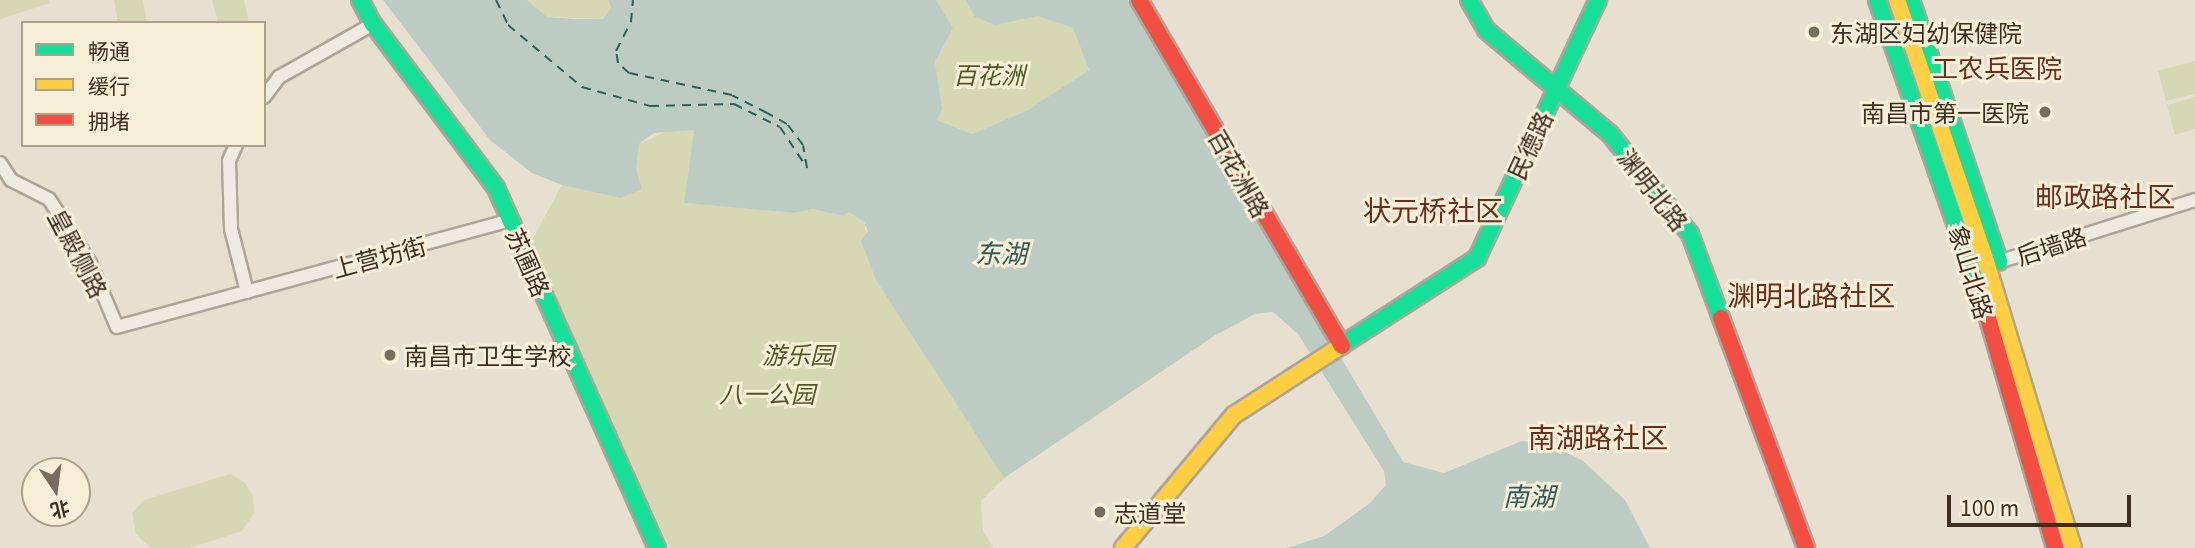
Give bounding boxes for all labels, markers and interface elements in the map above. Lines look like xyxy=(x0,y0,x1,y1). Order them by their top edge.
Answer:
place label: 东湖区妇幼保健院 xyxy=(1830,18,2022,46)
legend xyxy=(21,21,266,147)
marker: 东湖区妇幼保健院 xyxy=(1804,22,1824,42)
text: 畅通 xyxy=(88,35,130,65)
district label: 工农兵医院 xyxy=(1932,51,2062,83)
park label: 百花洲 xyxy=(953,60,1025,88)
text: 缓行 xyxy=(88,70,130,100)
place label: 南昌市第一医院 xyxy=(1861,98,2029,126)
marker: 南昌市第一医院 xyxy=(2035,102,2055,122)
text: 拥堵 xyxy=(88,105,130,135)
street label: 民德路 xyxy=(1501,106,1557,184)
street label: 百花洲路 xyxy=(1204,124,1276,222)
street label: 渊明北路 xyxy=(1613,142,1695,236)
district label: 邮政路社区 xyxy=(2035,178,2175,212)
district label: 状元桥社区 xyxy=(1363,192,1503,226)
street label: 皇殿侧路 xyxy=(44,204,114,302)
street label: 后墙路 xyxy=(2012,220,2090,270)
street label: 象山北路 xyxy=(1944,222,2000,322)
street label: 苏圃路 xyxy=(501,223,557,301)
street label: 上营坊街 xyxy=(329,230,429,282)
water label: 东湖 xyxy=(975,236,1027,268)
district label: 渊明北路社区 xyxy=(1727,277,1895,311)
park label: 游乐园 xyxy=(762,340,834,368)
place label: 南昌市卫生学校 xyxy=(404,341,572,369)
marker: 南昌市卫生学校 xyxy=(382,347,398,363)
park label: 八一公园 xyxy=(719,379,815,407)
district label: 南湖路社区 xyxy=(1528,419,1668,453)
north arrow xyxy=(21,457,91,527)
water label: 南湖 xyxy=(1503,479,1555,511)
scale bar xyxy=(1950,482,2134,526)
text: 100 m xyxy=(1960,492,2019,522)
text: 北 xyxy=(48,496,73,526)
place label: 志道堂 xyxy=(1114,498,1186,526)
marker: 志道堂 xyxy=(1092,504,1108,520)

